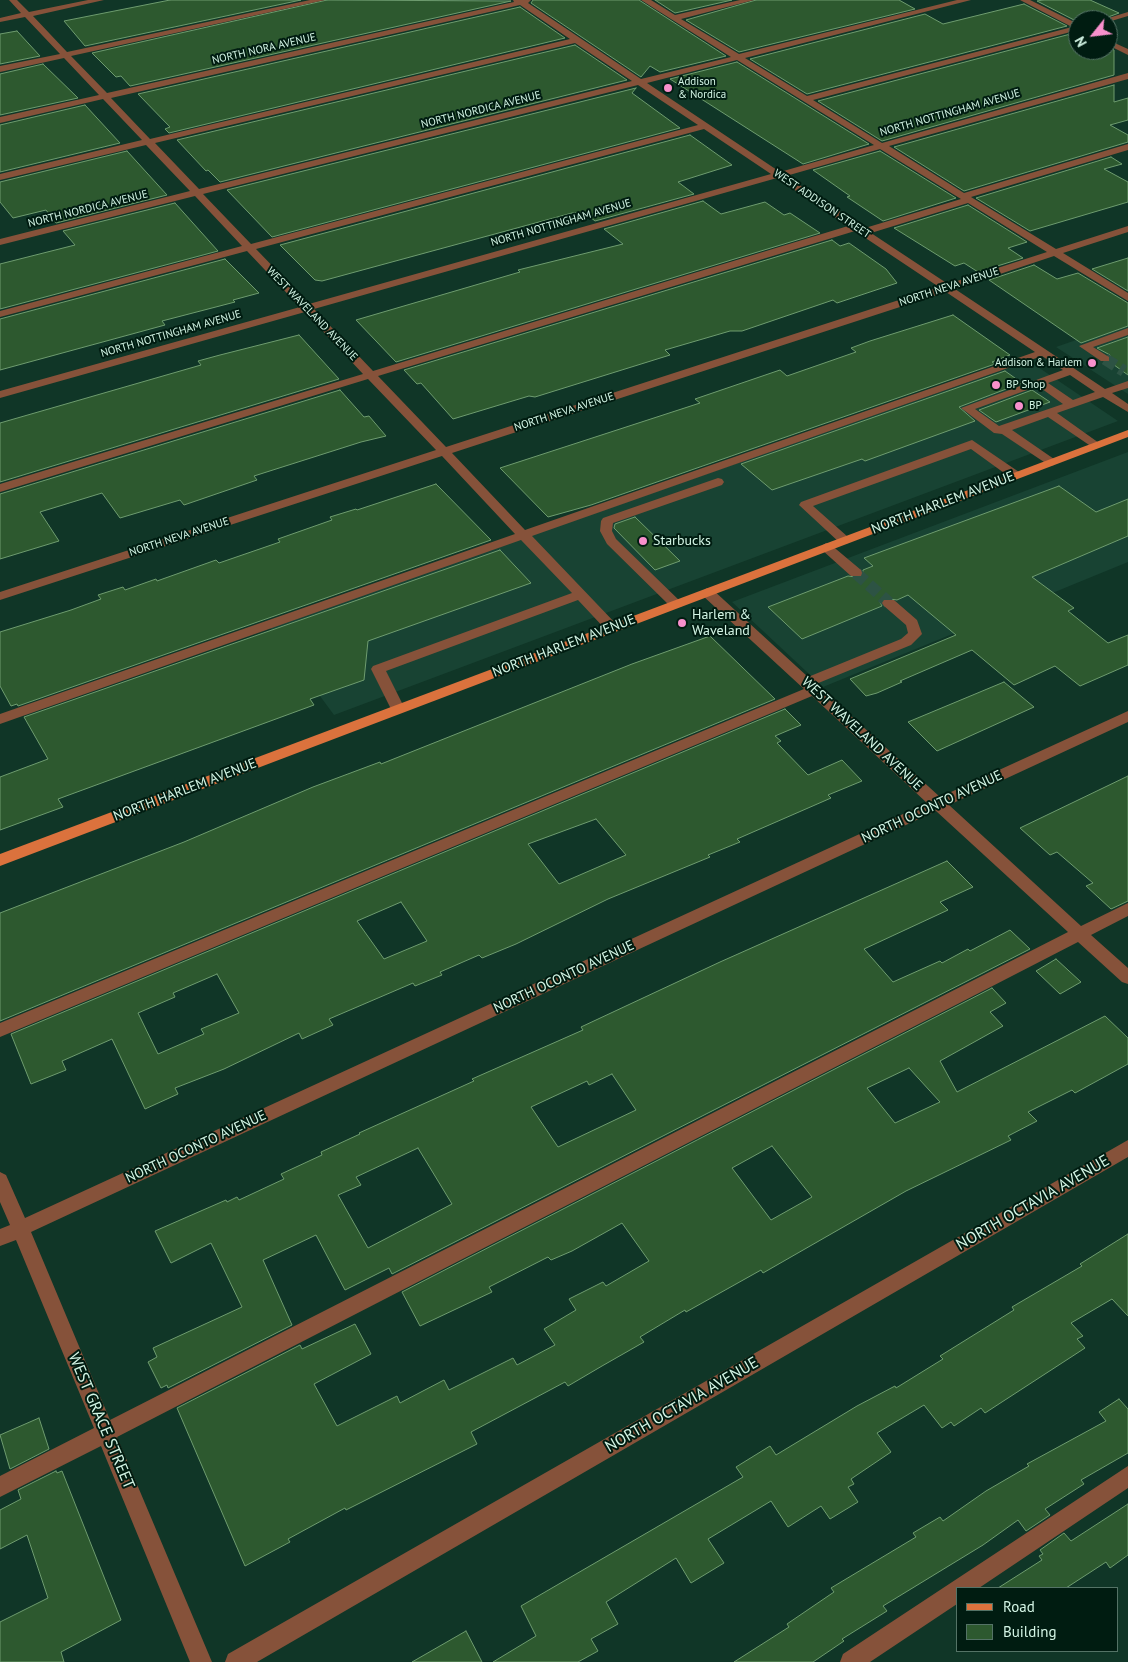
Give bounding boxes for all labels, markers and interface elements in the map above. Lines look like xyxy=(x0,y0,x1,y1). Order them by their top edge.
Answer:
north arrow xyxy=(1068,10,1118,60)
street label: NORTH NORA AVENUE xyxy=(211,31,317,67)
text: N xyxy=(1071,33,1091,50)
place label: Addison & Nordica xyxy=(678,75,726,101)
marker: Addison & Nordica xyxy=(662,82,674,94)
street label: NORTH NOTTINGHAM AVENUE xyxy=(878,87,1022,139)
street label: NORTH NORDICA AVENUE xyxy=(420,89,542,131)
street label: WEST ADDISON STREET xyxy=(771,167,873,241)
street label: NORTH NORDICA AVENUE xyxy=(27,188,149,230)
street label: NORTH NOTTINGHAM AVENUE xyxy=(489,197,633,249)
street label: WEST WAVELAND AVENUE xyxy=(264,264,360,364)
street label: NORTH NEVA AVENUE xyxy=(897,265,1001,309)
street label: NORTH NOTTINGHAM AVENUE xyxy=(99,308,243,360)
place label: Addison & Harlem xyxy=(995,356,1082,370)
marker: Addison & Harlem xyxy=(1086,357,1098,369)
place label: BP Shop xyxy=(1006,378,1045,392)
marker: BP Shop xyxy=(990,379,1002,391)
street label: NORTH NEVA AVENUE xyxy=(512,390,616,434)
place label: BP xyxy=(1029,399,1042,413)
marker: BP xyxy=(1013,400,1025,412)
street label: NORTH HARLEM AVENUE xyxy=(869,468,1017,538)
street label: NORTH NEVA AVENUE xyxy=(127,515,231,559)
place label: Starbucks xyxy=(653,533,711,549)
marker: Starbucks xyxy=(637,535,649,547)
place label: Harlem & Waveland xyxy=(692,607,751,640)
street label: NORTH HARLEM AVENUE xyxy=(490,611,638,681)
marker: Harlem & Waveland xyxy=(676,617,688,629)
street label: WEST WAVELAND AVENUE xyxy=(798,674,926,794)
street label: NORTH HARLEM AVENUE xyxy=(111,755,259,825)
street label: NORTH OCONTO AVENUE xyxy=(859,767,1005,847)
street label: NORTH OCONTO AVENUE xyxy=(491,937,637,1017)
street label: NORTH OCONTO AVENUE xyxy=(123,1107,269,1187)
street label: NORTH OCTAVIA AVENUE xyxy=(953,1151,1113,1255)
street label: WEST GRACE STREET xyxy=(64,1350,138,1492)
street label: NORTH OCTAVIA AVENUE xyxy=(602,1353,762,1457)
legend xyxy=(956,1587,1118,1652)
text: Road xyxy=(1003,1597,1035,1616)
text: Building xyxy=(1003,1622,1057,1641)

